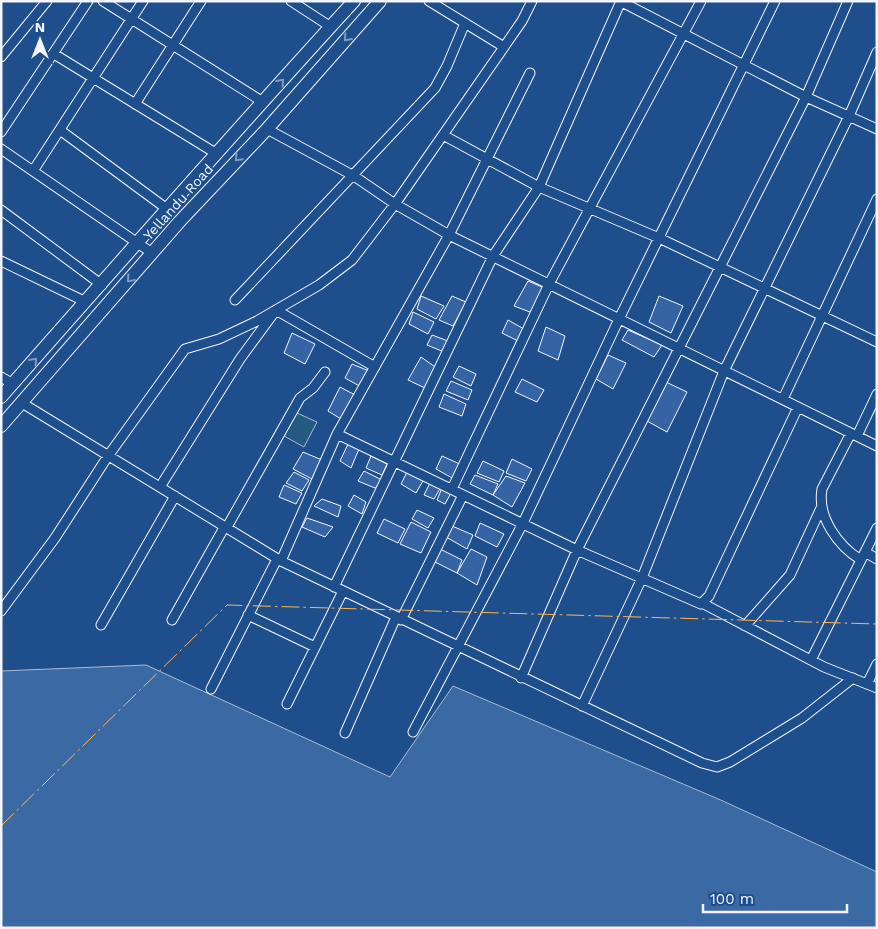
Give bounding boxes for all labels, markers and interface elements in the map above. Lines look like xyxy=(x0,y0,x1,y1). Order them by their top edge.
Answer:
north arrow xyxy=(15,15,65,65)
text: N xyxy=(35,19,45,35)
one-way arrow xyxy=(344,32,353,41)
one-way arrow xyxy=(275,79,284,88)
one-way arrow xyxy=(235,152,244,161)
street label: Yellandu Road xyxy=(140,161,216,243)
one-way arrow xyxy=(126,273,135,282)
one-way arrow xyxy=(28,358,37,367)
scale bar xyxy=(703,882,847,914)
text: 100 m xyxy=(710,890,754,908)

